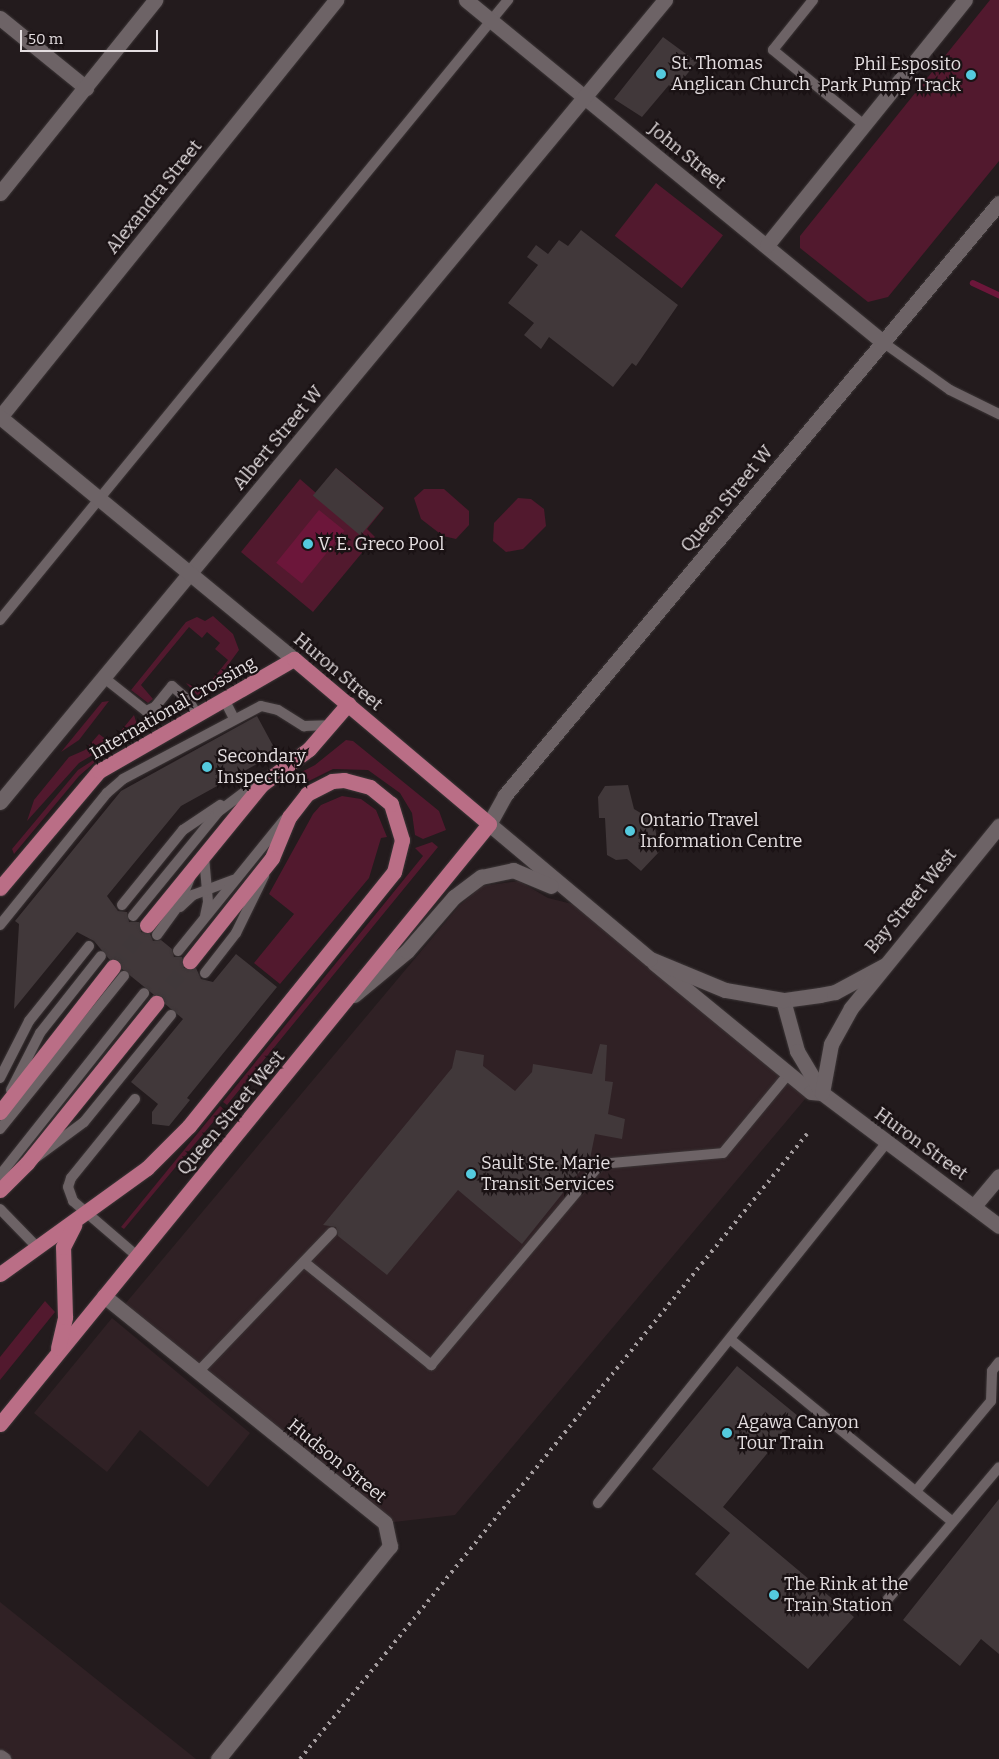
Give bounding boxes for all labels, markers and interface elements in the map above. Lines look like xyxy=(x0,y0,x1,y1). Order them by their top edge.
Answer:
scale bar xyxy=(22,20,160,52)
text: 50 m xyxy=(28,30,63,48)
place label: St. Thomas Anglican Church xyxy=(671,53,810,96)
place label: Phil Esposito Park Pump Track xyxy=(820,54,961,96)
marker: St. Thomas Anglican Church xyxy=(655,68,667,80)
marker: Phil Esposito Park Pump Track xyxy=(965,69,977,81)
street label: John Street xyxy=(644,118,730,194)
street label: Alexandra Street xyxy=(102,136,206,258)
street label: Albert Street W xyxy=(228,382,328,494)
street label: Queen Street W xyxy=(676,441,778,557)
place label: V. E. Greco Pool xyxy=(318,533,444,555)
marker: V. E. Greco Pool xyxy=(302,538,314,550)
street label: Huron Street xyxy=(289,629,387,715)
street label: International Crossing xyxy=(86,652,260,764)
place label: Secondary Inspection xyxy=(217,746,307,789)
marker: Secondary Inspection xyxy=(201,761,213,773)
place label: Ontario Travel Information Centre xyxy=(640,810,802,852)
marker: Ontario Travel Information Centre xyxy=(624,825,636,837)
street label: Bay Street West xyxy=(861,844,961,958)
street label: Queen Street West xyxy=(173,1046,289,1180)
street label: Huron Street xyxy=(870,1103,972,1185)
place label: Sault Ste. Marie Transit Services xyxy=(481,1153,614,1196)
marker: Sault Ste. Marie Transit Services xyxy=(465,1168,477,1180)
place label: Agawa Canyon Tour Train xyxy=(737,1412,859,1455)
street label: Hudson Street xyxy=(283,1415,391,1507)
marker: Agawa Canyon Tour Train xyxy=(721,1427,733,1439)
place label: The Rink at the Train Station xyxy=(784,1574,908,1616)
marker: The Rink at the Train Station xyxy=(768,1589,780,1601)

